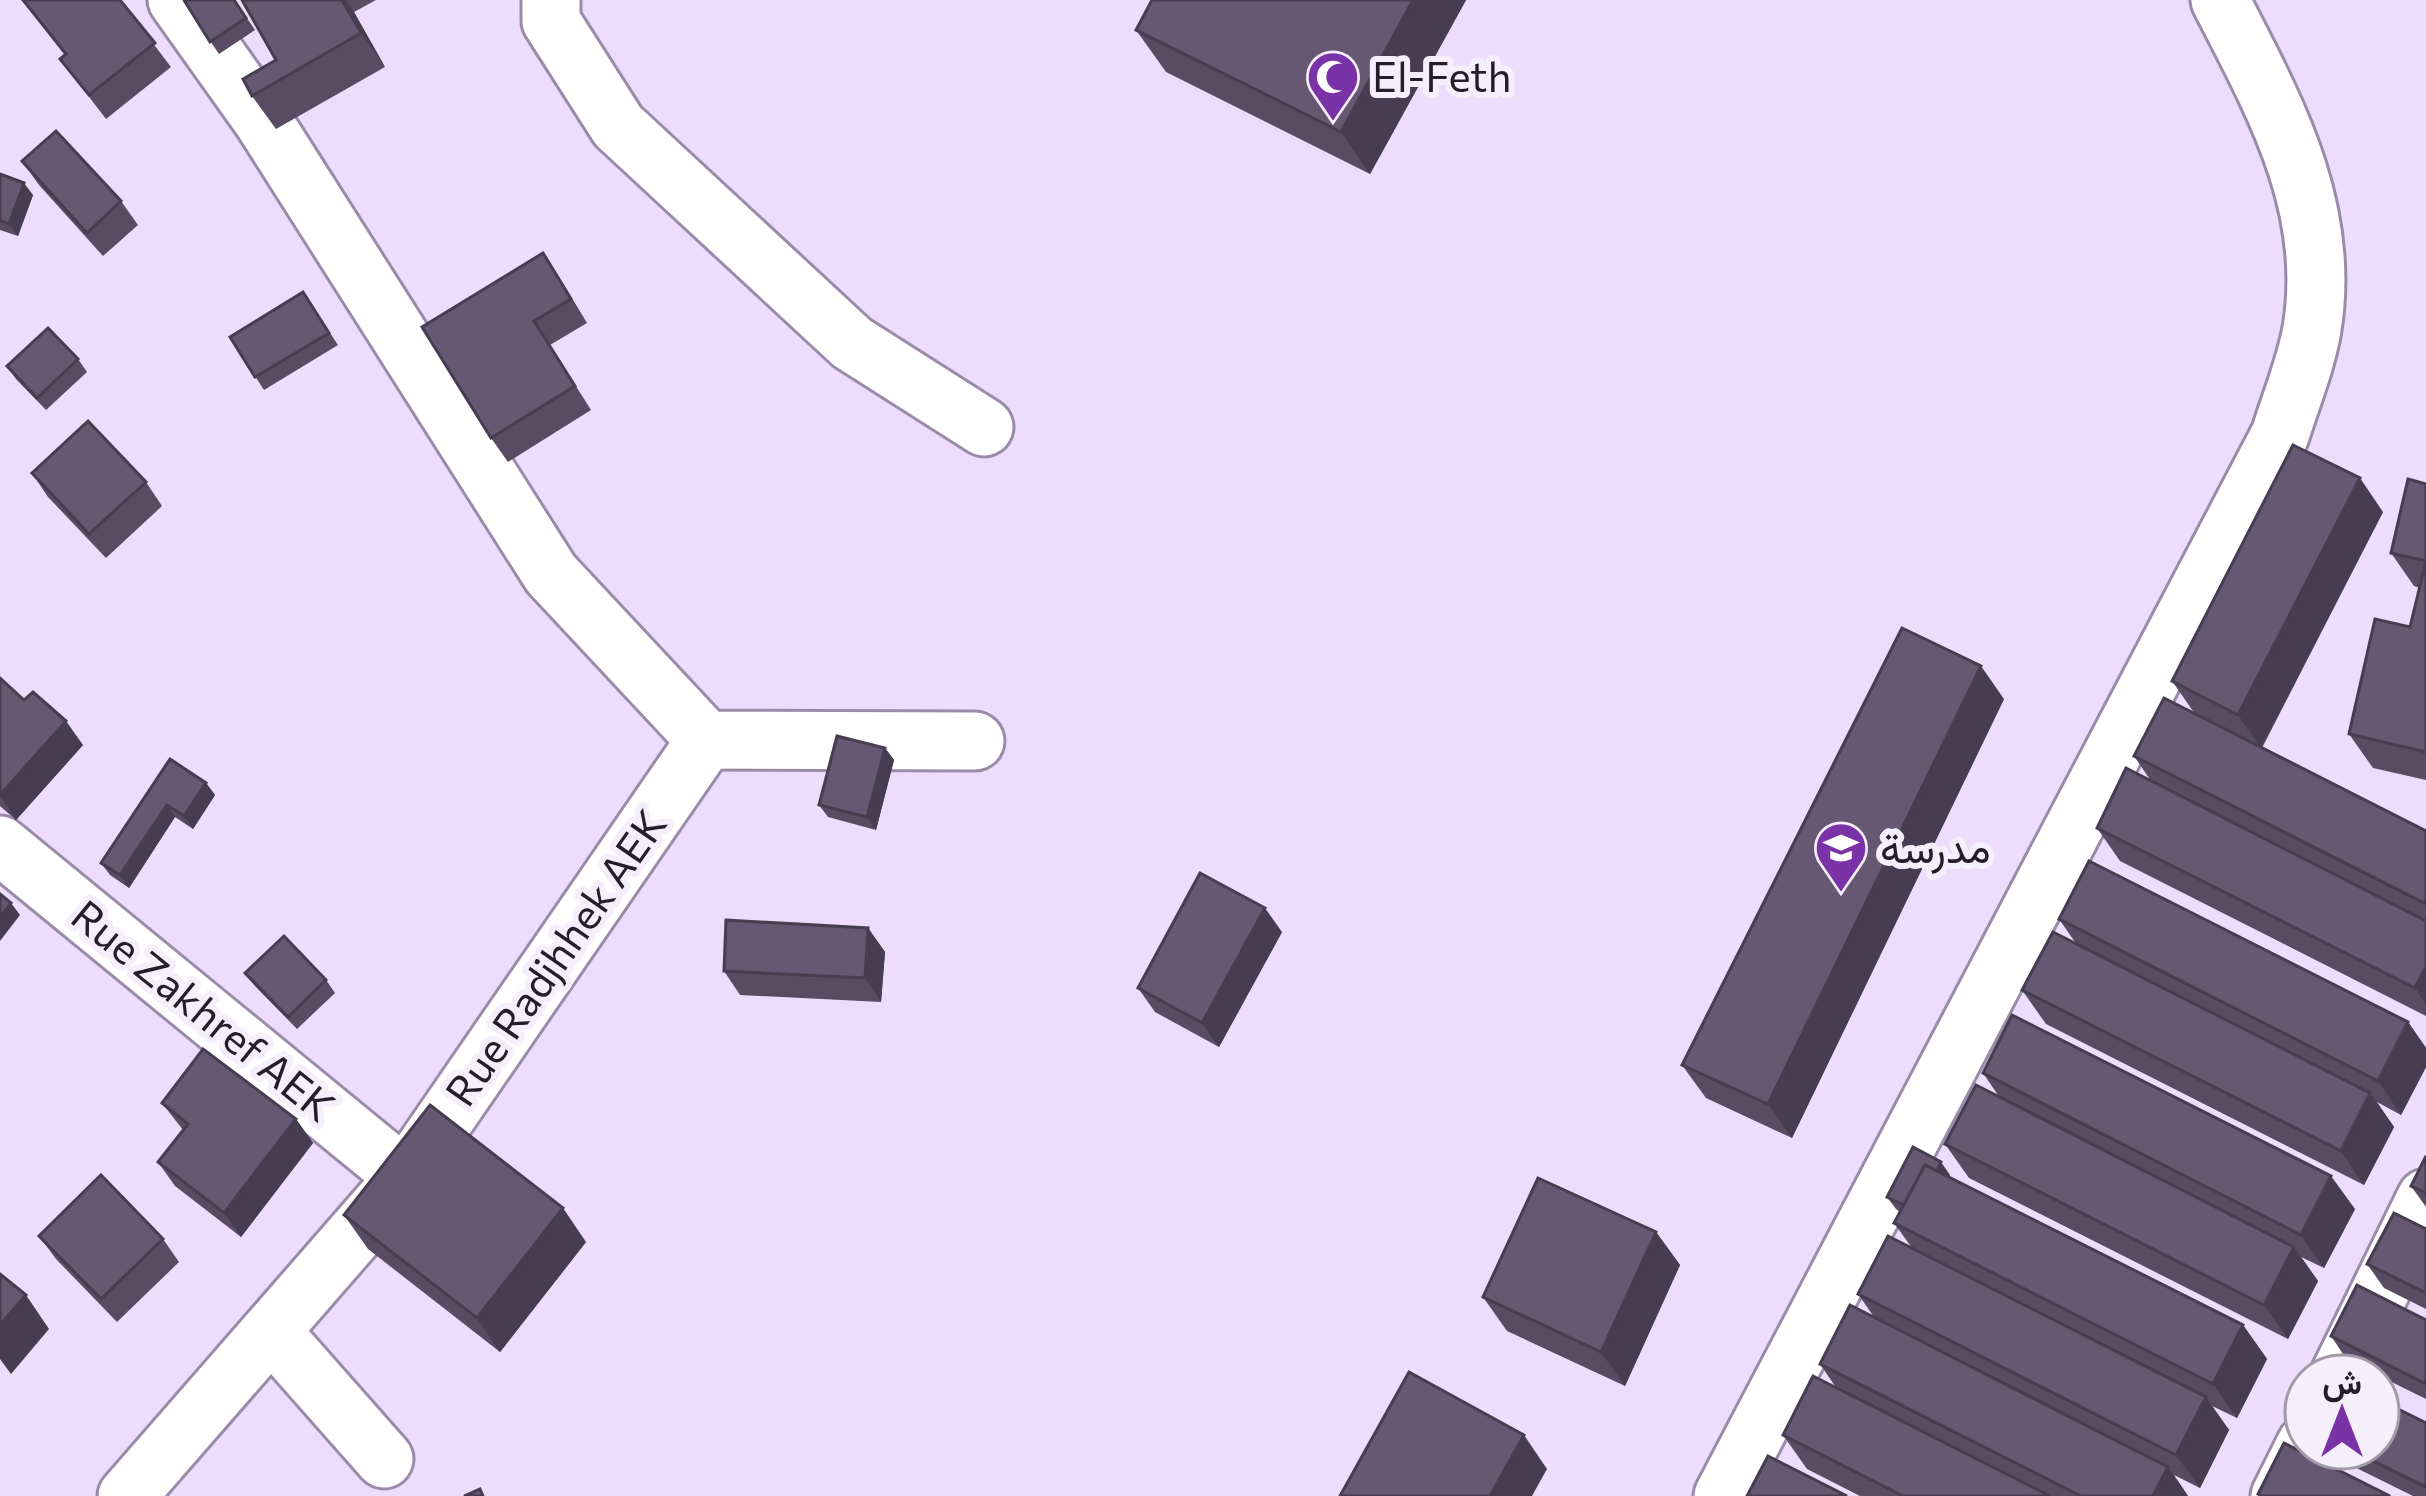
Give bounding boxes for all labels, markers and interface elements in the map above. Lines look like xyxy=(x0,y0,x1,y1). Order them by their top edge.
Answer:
mosque icon: El-Feth xyxy=(1305,49,1361,123)
place label: El-Feth xyxy=(1372,49,1512,101)
street label: Rue Radjhhek AEK xyxy=(433,799,676,1115)
school or university icon: مدرسة xyxy=(1813,820,1869,894)
place label: مدرسة xyxy=(1880,820,1991,875)
street label: Rue Zakhref AEK xyxy=(62,888,346,1131)
north arrow xyxy=(2282,1352,2402,1472)
text: ش xyxy=(2322,1360,2362,1403)

